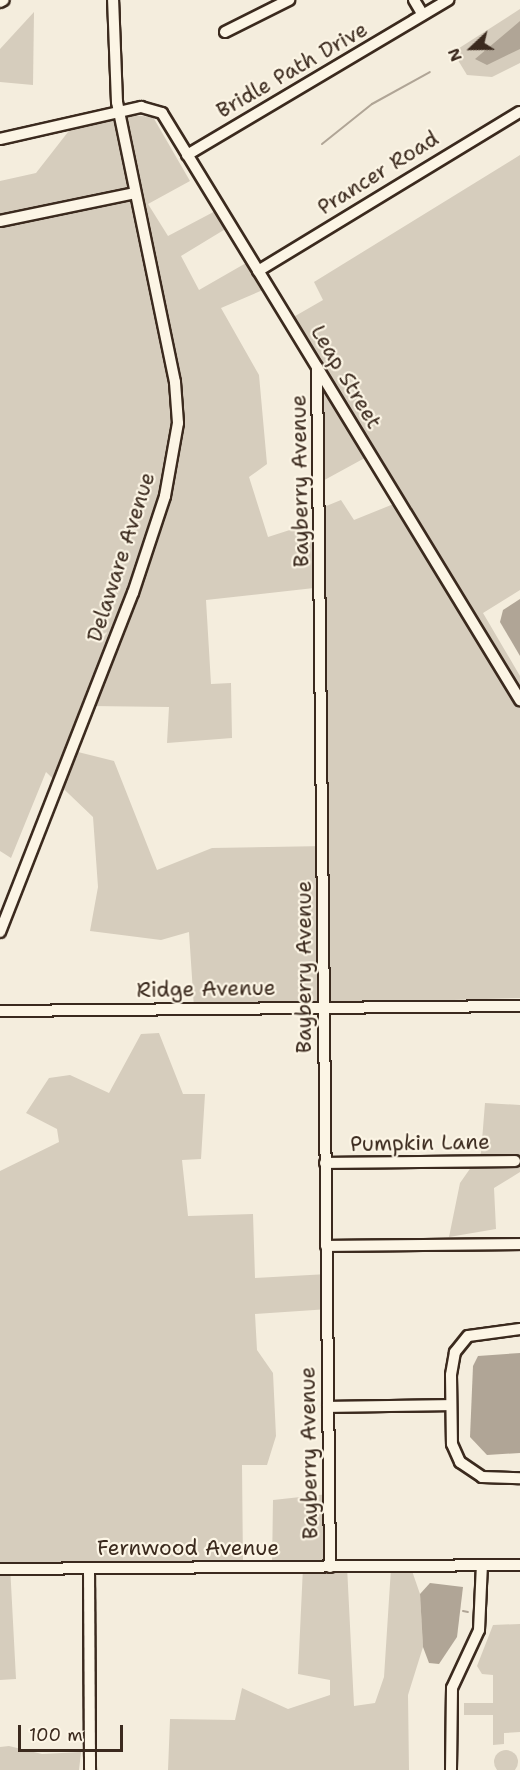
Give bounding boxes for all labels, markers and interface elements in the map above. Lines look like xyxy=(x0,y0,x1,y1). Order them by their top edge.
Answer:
street label: Bridle Path Drive xyxy=(212,17,372,123)
north arrow xyxy=(442,18,502,78)
text: N xyxy=(443,45,467,65)
street label: Prancer Road xyxy=(313,126,443,220)
street label: Leap Street xyxy=(305,321,387,433)
street label: Bayberry Avenue xyxy=(286,394,314,568)
street label: Delaware Avenue xyxy=(82,469,160,645)
street label: Bayberry Avenue xyxy=(291,881,317,1053)
street label: Ridge Avenue xyxy=(136,975,276,1003)
street label: Pumpkin Lane xyxy=(350,1129,490,1157)
street label: Bayberry Avenue xyxy=(295,1366,323,1540)
street label: Fernwood Avenue xyxy=(97,1535,279,1561)
scale bar xyxy=(21,1713,126,1751)
text: 100 m xyxy=(29,1723,83,1747)

